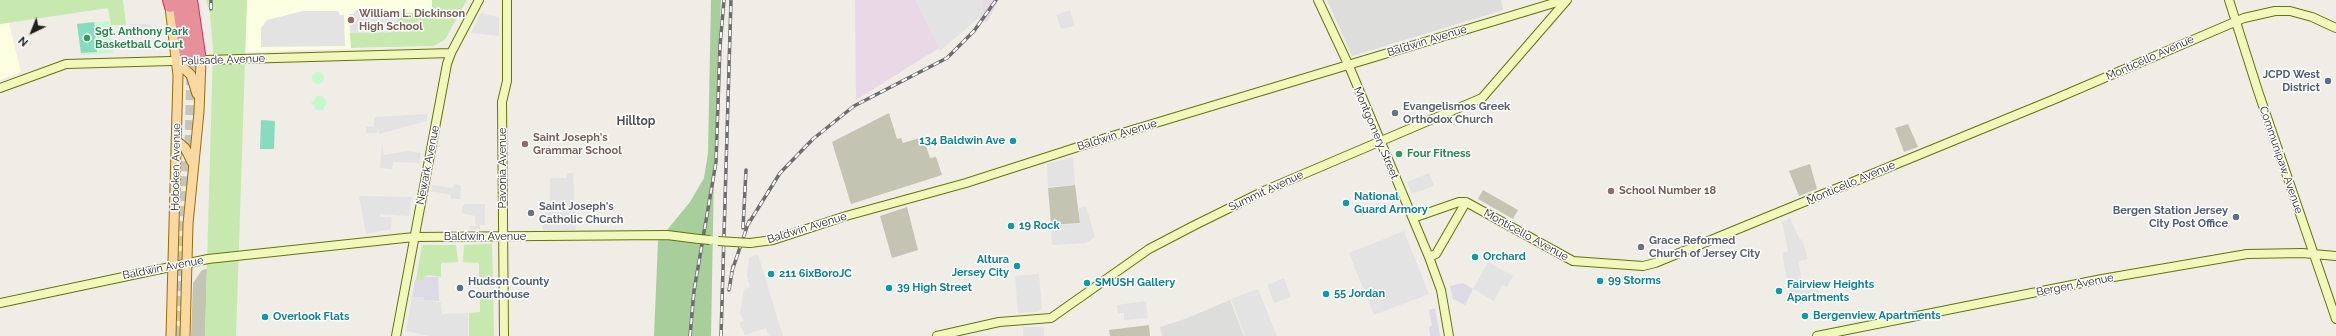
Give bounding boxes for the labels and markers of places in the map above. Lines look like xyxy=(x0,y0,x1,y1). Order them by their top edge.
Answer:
place label: William L. Dickinson High School xyxy=(359,7,465,33)
marker: William L. Dickinson High School xyxy=(346,15,356,25)
place label: Sgt. Anthony Park Basketball Court xyxy=(95,25,188,51)
marker: Sgt. Anthony Park Basketball Court xyxy=(82,33,92,43)
place label: JCPD West District xyxy=(2263,68,2320,94)
marker: JCPD West District xyxy=(2323,76,2333,86)
place label: Evangelismos Greek Orthodox Church xyxy=(1403,100,1510,126)
marker: Evangelismos Greek Orthodox Church xyxy=(1390,108,1400,118)
place label: Saint Joseph's Grammar School xyxy=(533,131,622,157)
place label: 134 Baldwin Ave xyxy=(919,134,1005,148)
marker: 134 Baldwin Ave xyxy=(1008,136,1018,146)
marker: Saint Joseph's Grammar School xyxy=(520,139,530,149)
place label: Four Fitness xyxy=(1407,147,1471,161)
marker: Four Fitness xyxy=(1394,149,1404,159)
place label: School Number 18 xyxy=(1619,184,1716,198)
marker: School Number 18 xyxy=(1606,186,1616,196)
place label: National Guard Armory xyxy=(1354,190,1428,216)
marker: National Guard Armory xyxy=(1341,198,1351,208)
place label: Saint Joseph's Catholic Church xyxy=(539,200,623,226)
place label: Bergen Station Jersey City Post Office xyxy=(2113,204,2228,230)
marker: Saint Joseph's Catholic Church xyxy=(526,208,536,218)
marker: Bergen Station Jersey City Post Office xyxy=(2231,212,2241,222)
place label: 19 Rock xyxy=(1019,219,1060,233)
marker: 19 Rock xyxy=(1006,221,1016,231)
place label: Grace Reformed Church of Jersey City xyxy=(1649,234,1760,260)
marker: Grace Reformed Church of Jersey City xyxy=(1636,242,1646,252)
place label: Orchard xyxy=(1483,250,1526,264)
marker: Orchard xyxy=(1470,252,1480,262)
place label: Altura Jersey City xyxy=(952,253,1009,279)
marker: Altura Jersey City xyxy=(1012,261,1022,271)
place label: 211 6ixBoroJC xyxy=(779,267,852,281)
marker: 211 6ixBoroJC xyxy=(766,269,776,279)
place label: 99 Storms xyxy=(1608,274,1661,288)
place label: Hudson County Courthouse xyxy=(468,275,549,301)
place label: SMUSH Gallery xyxy=(1095,276,1175,290)
marker: 99 Storms xyxy=(1595,276,1605,286)
marker: SMUSH Gallery xyxy=(1082,278,1092,288)
place label: Fairview Heights Apartments xyxy=(1787,278,1874,304)
place label: 39 High Street xyxy=(897,281,972,295)
marker: Hudson County Courthouse xyxy=(455,283,465,293)
marker: 39 High Street xyxy=(884,283,894,293)
marker: Fairview Heights Apartments xyxy=(1774,286,1784,296)
place label: 55 Jordan xyxy=(1334,287,1385,301)
marker: 55 Jordan xyxy=(1321,289,1331,299)
place label: Bergenview Apartments xyxy=(1813,309,1941,323)
place label: Overlook Flats xyxy=(273,310,349,324)
marker: Bergenview Apartments xyxy=(1800,311,1810,321)
marker: Overlook Flats xyxy=(260,312,270,322)

